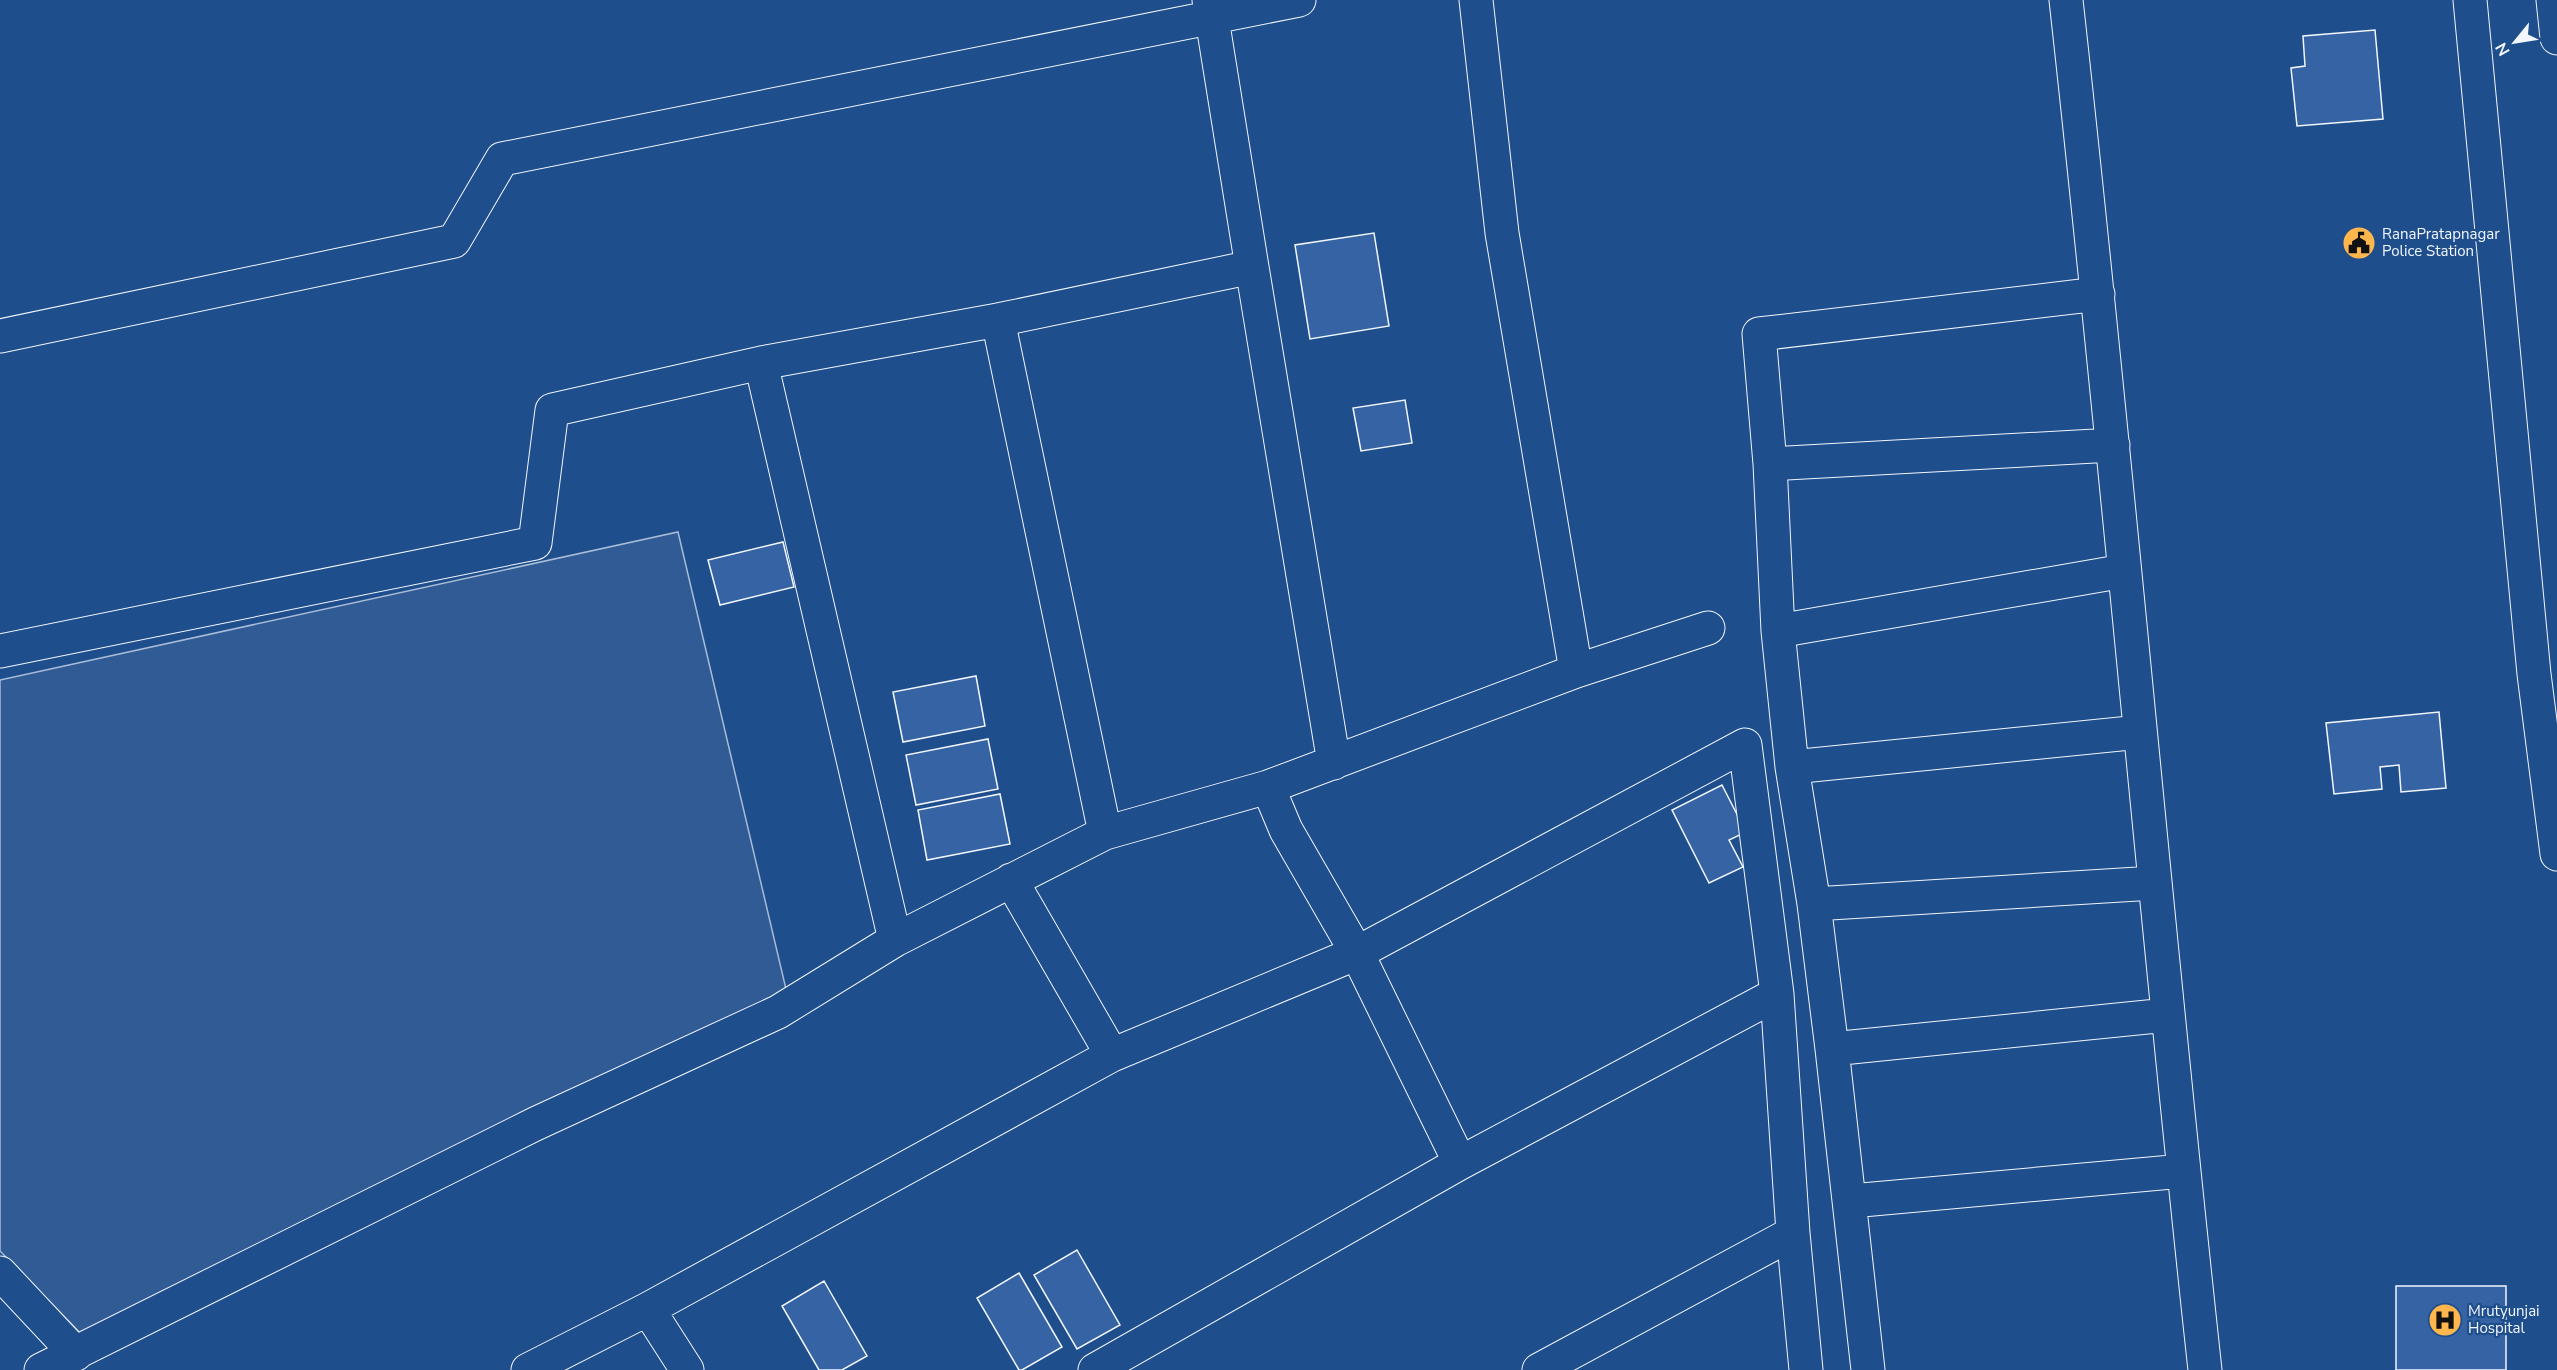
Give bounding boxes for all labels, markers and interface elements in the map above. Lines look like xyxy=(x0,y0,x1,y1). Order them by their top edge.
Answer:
north arrow xyxy=(2485,12,2545,72)
text: N xyxy=(2490,38,2515,60)
place label: RanaPratapnagar Police Station xyxy=(2382,224,2500,261)
public building icon: RanaPratapnagar Police Station xyxy=(2341,225,2377,261)
place label: Mrutyunjai Hospital xyxy=(2468,1301,2540,1338)
hospital icon: Mrutyunjai Hospital xyxy=(2427,1302,2463,1338)

